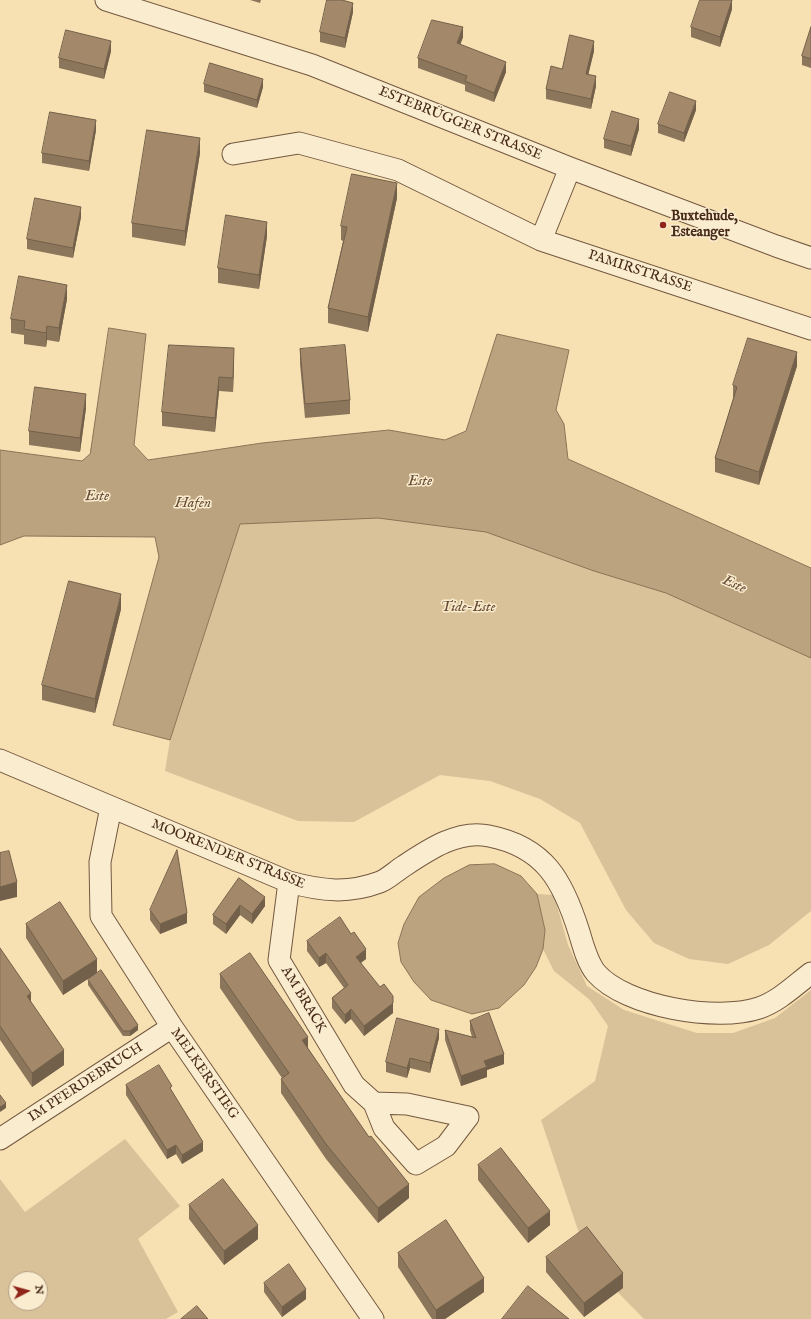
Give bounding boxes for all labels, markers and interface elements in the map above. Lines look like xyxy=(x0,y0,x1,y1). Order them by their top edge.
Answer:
street label: ESTEBRÜGGER STRASSE xyxy=(376,83,544,165)
place label: Buxtehude, Esteanger xyxy=(671,209,738,242)
marker: Buxtehude, Esteanger xyxy=(658,220,668,230)
street label: PAMIRSTRASSE xyxy=(586,247,694,297)
water label: Este xyxy=(408,473,432,491)
water label: Este xyxy=(85,488,109,506)
water label: Hafen xyxy=(175,495,211,513)
water label: Este xyxy=(719,572,749,598)
park label: Tide-Este xyxy=(441,600,495,616)
street label: MOORENDER STRASSE xyxy=(149,816,307,894)
street label: AM BRACK xyxy=(277,964,329,1036)
street label: MELKERSTIEG xyxy=(166,1025,242,1123)
street label: IM PFERDEBRUCH xyxy=(26,1040,146,1126)
north arrow xyxy=(8,1271,48,1311)
text: N xyxy=(31,1284,46,1295)

